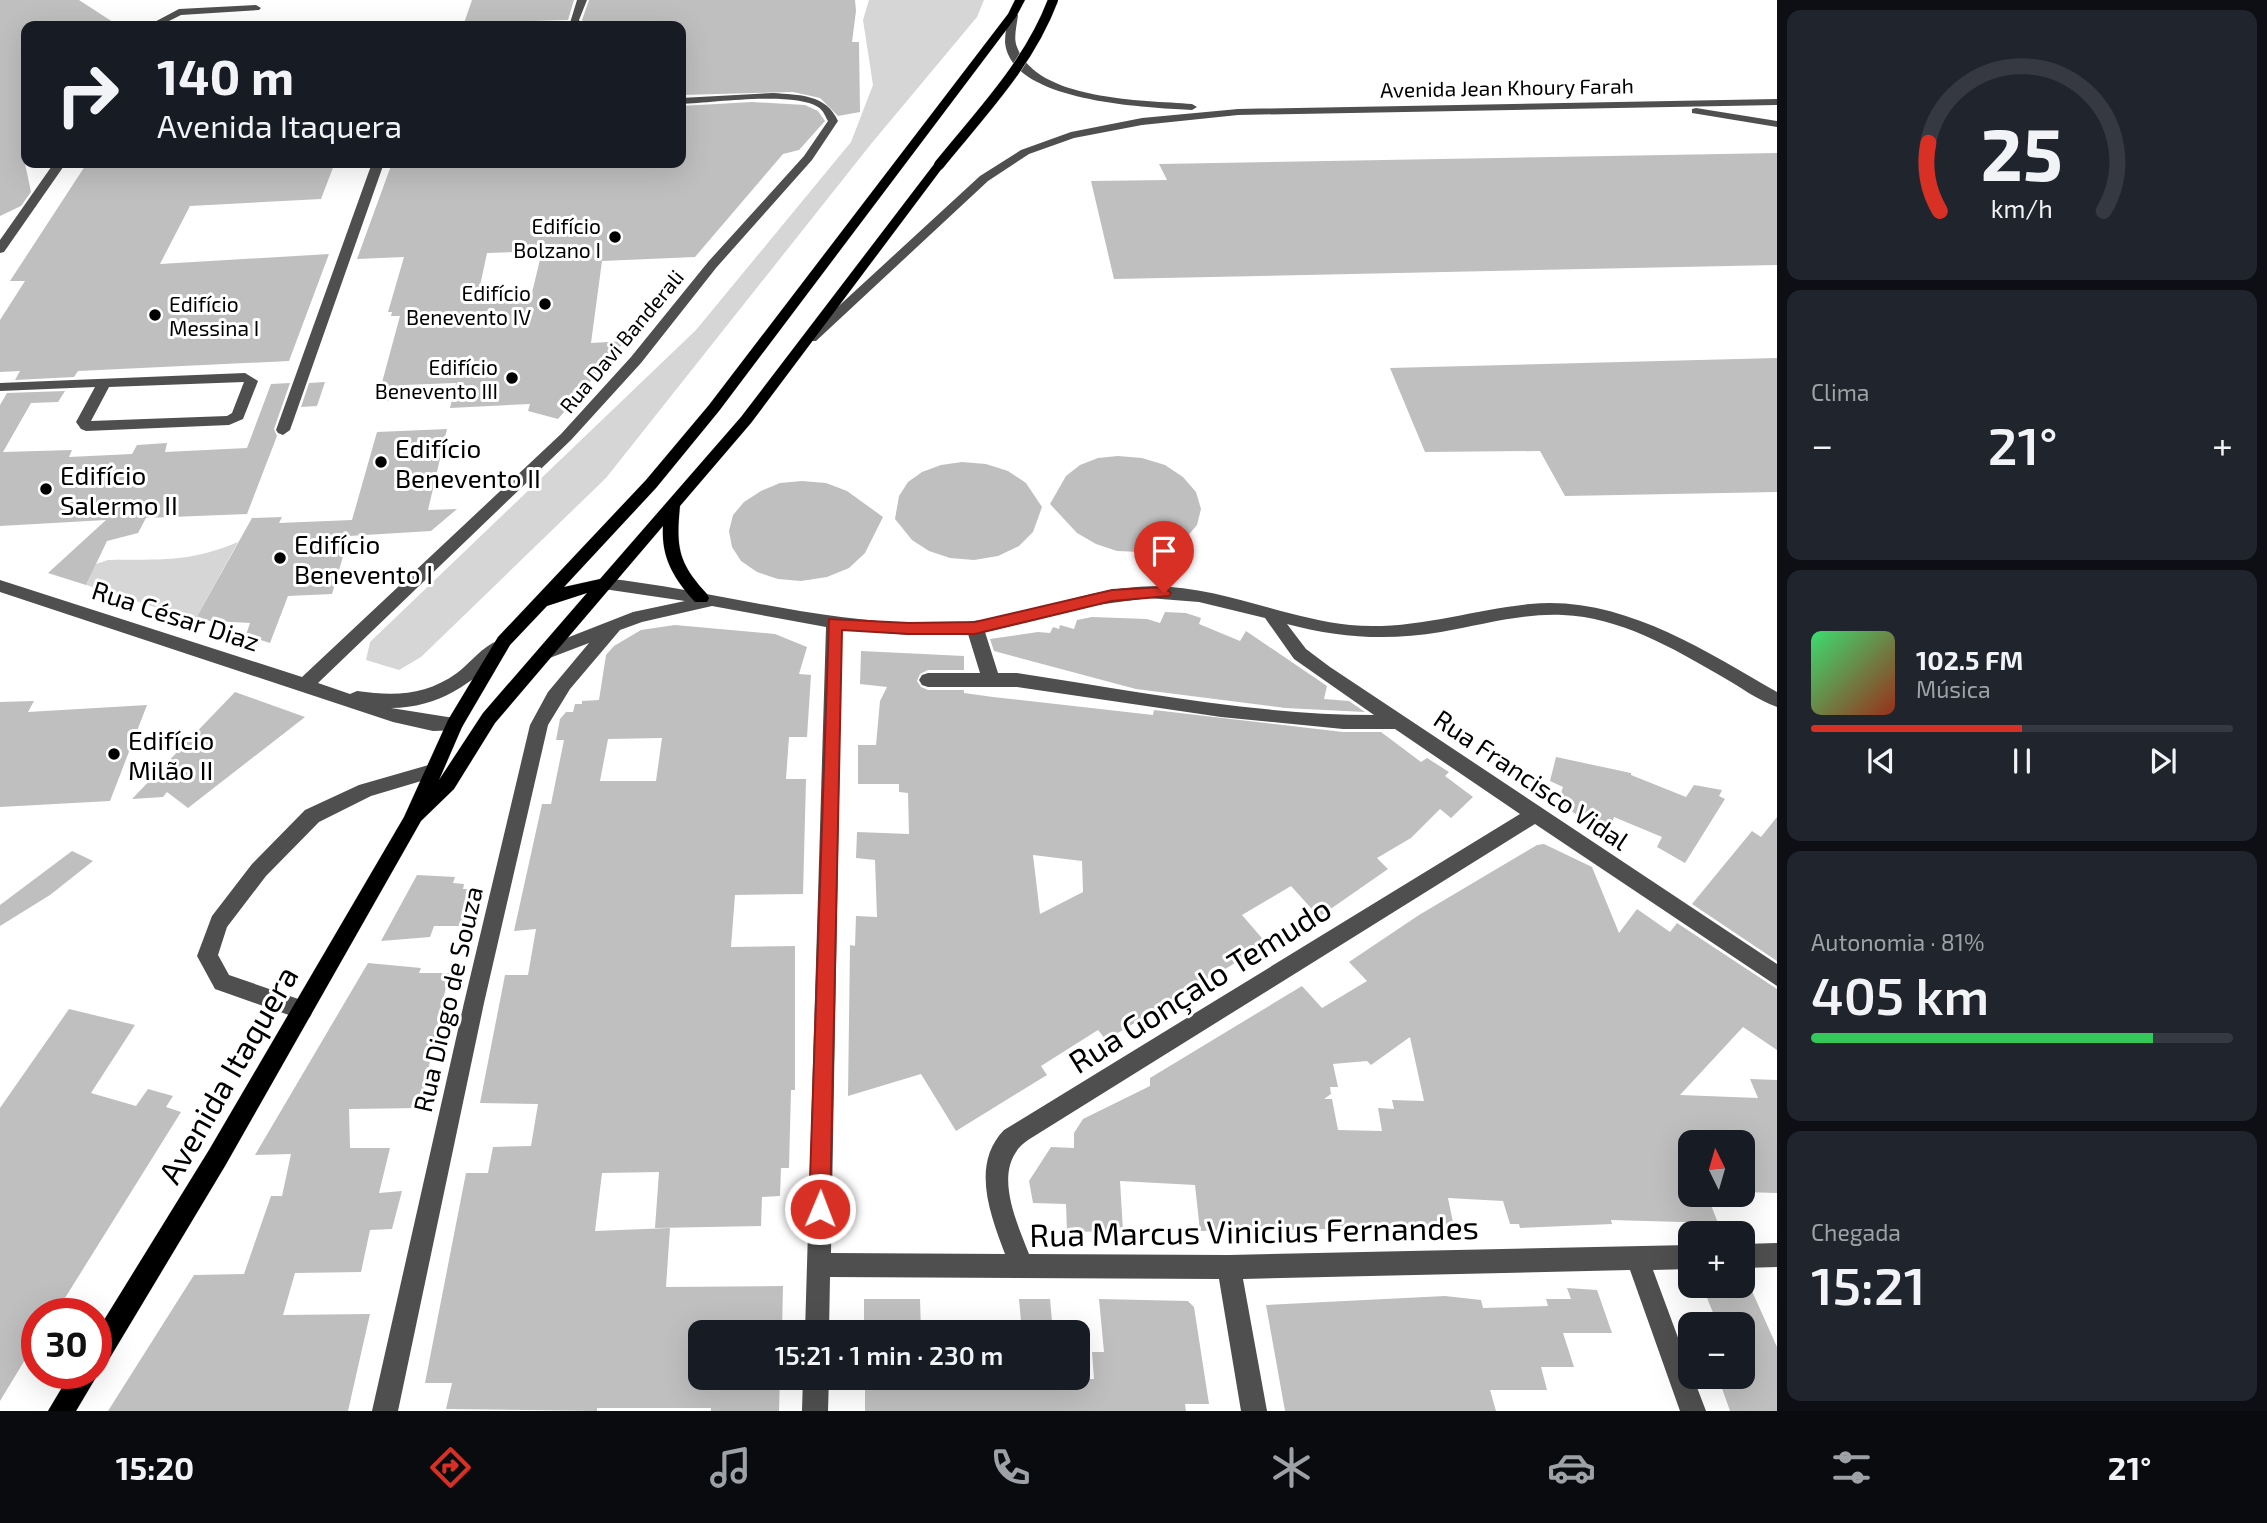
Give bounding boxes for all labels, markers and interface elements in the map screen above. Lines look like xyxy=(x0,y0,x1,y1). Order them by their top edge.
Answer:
text: 140 m xyxy=(157,46,294,105)
icon: right xyxy=(42,49,133,140)
street label: Avenida Jean Khoury Farah xyxy=(1380,72,1634,102)
text: Avenida Itaquera xyxy=(157,106,402,144)
text: 25 xyxy=(1981,108,2063,196)
text: km/h xyxy=(1991,193,2053,223)
place label: Edifício Bolzano I xyxy=(513,213,601,262)
marker: Edifício Bolzano I xyxy=(607,229,623,245)
street label: Rua Davi Banderali xyxy=(554,264,688,418)
place label: Edifício Benevento IV xyxy=(406,280,531,329)
place label: Edifício Messina I xyxy=(169,291,259,340)
marker: Edifício Benevento IV xyxy=(537,296,553,312)
marker: Edifício Messina I xyxy=(147,307,163,323)
place label: Edifício Benevento III xyxy=(375,354,498,403)
marker: Edifício Benevento III xyxy=(504,370,520,386)
text: Clima xyxy=(1811,378,1869,406)
text: 21° xyxy=(1988,413,2058,475)
text: − xyxy=(1811,421,1833,467)
text: + xyxy=(2212,421,2233,467)
place label: Edifício Benevento II xyxy=(395,432,541,493)
marker: Edifício Benevento II xyxy=(373,454,389,470)
place label: Edifício Salermo II xyxy=(60,459,178,520)
marker: Edifício Salermo II xyxy=(38,481,54,497)
pin xyxy=(1134,521,1194,593)
place label: Edifício Benevento I xyxy=(294,528,433,589)
icon: arrive xyxy=(1145,532,1183,570)
marker: Edifício Benevento I xyxy=(272,550,288,566)
street label: Rua César Diaz xyxy=(88,573,264,657)
text: 102.5 FM xyxy=(1916,644,2023,675)
text: Música xyxy=(1916,675,1991,703)
street label: Rua Francisco Vidal xyxy=(1429,702,1636,856)
place label: Edifício Milão II xyxy=(128,724,214,785)
icon: previous xyxy=(1862,742,1900,780)
icon: pause xyxy=(2003,742,2041,780)
icon: next xyxy=(2144,742,2182,780)
marker: Edifício Milão II xyxy=(106,746,122,762)
street label: Rua Diogo de Souza xyxy=(406,883,488,1115)
street label: Rua Gonçalo Temudo xyxy=(1061,888,1338,1082)
text: Autonomia · 81% xyxy=(1811,928,1985,956)
street label: Avenida Itaquera xyxy=(149,958,305,1190)
text: 405 km xyxy=(1811,963,1989,1025)
north arrow xyxy=(1678,1130,1755,1208)
map controls xyxy=(1678,1130,1755,1389)
position arrow xyxy=(783,1172,857,1246)
street label: Rua Marcus Vinicius Fernandes xyxy=(1029,1207,1479,1253)
text: Chegada xyxy=(1811,1218,1901,1246)
button: + xyxy=(1678,1221,1755,1298)
text: 15:21 xyxy=(1811,1253,1926,1315)
speed limit sign: 30 xyxy=(21,1298,112,1389)
button: − xyxy=(1678,1312,1755,1389)
text: 15:21 · 1 min · 230 m xyxy=(775,1339,1003,1370)
icon: directions xyxy=(426,1443,475,1492)
icon: music xyxy=(706,1443,755,1492)
icon: phone xyxy=(986,1443,1035,1492)
icon: climate xyxy=(1267,1443,1316,1492)
icon: car xyxy=(1547,1443,1596,1492)
icon: filters xyxy=(1827,1443,1876,1492)
text: 15:20 xyxy=(116,1448,194,1486)
text: 21° xyxy=(2108,1448,2151,1486)

